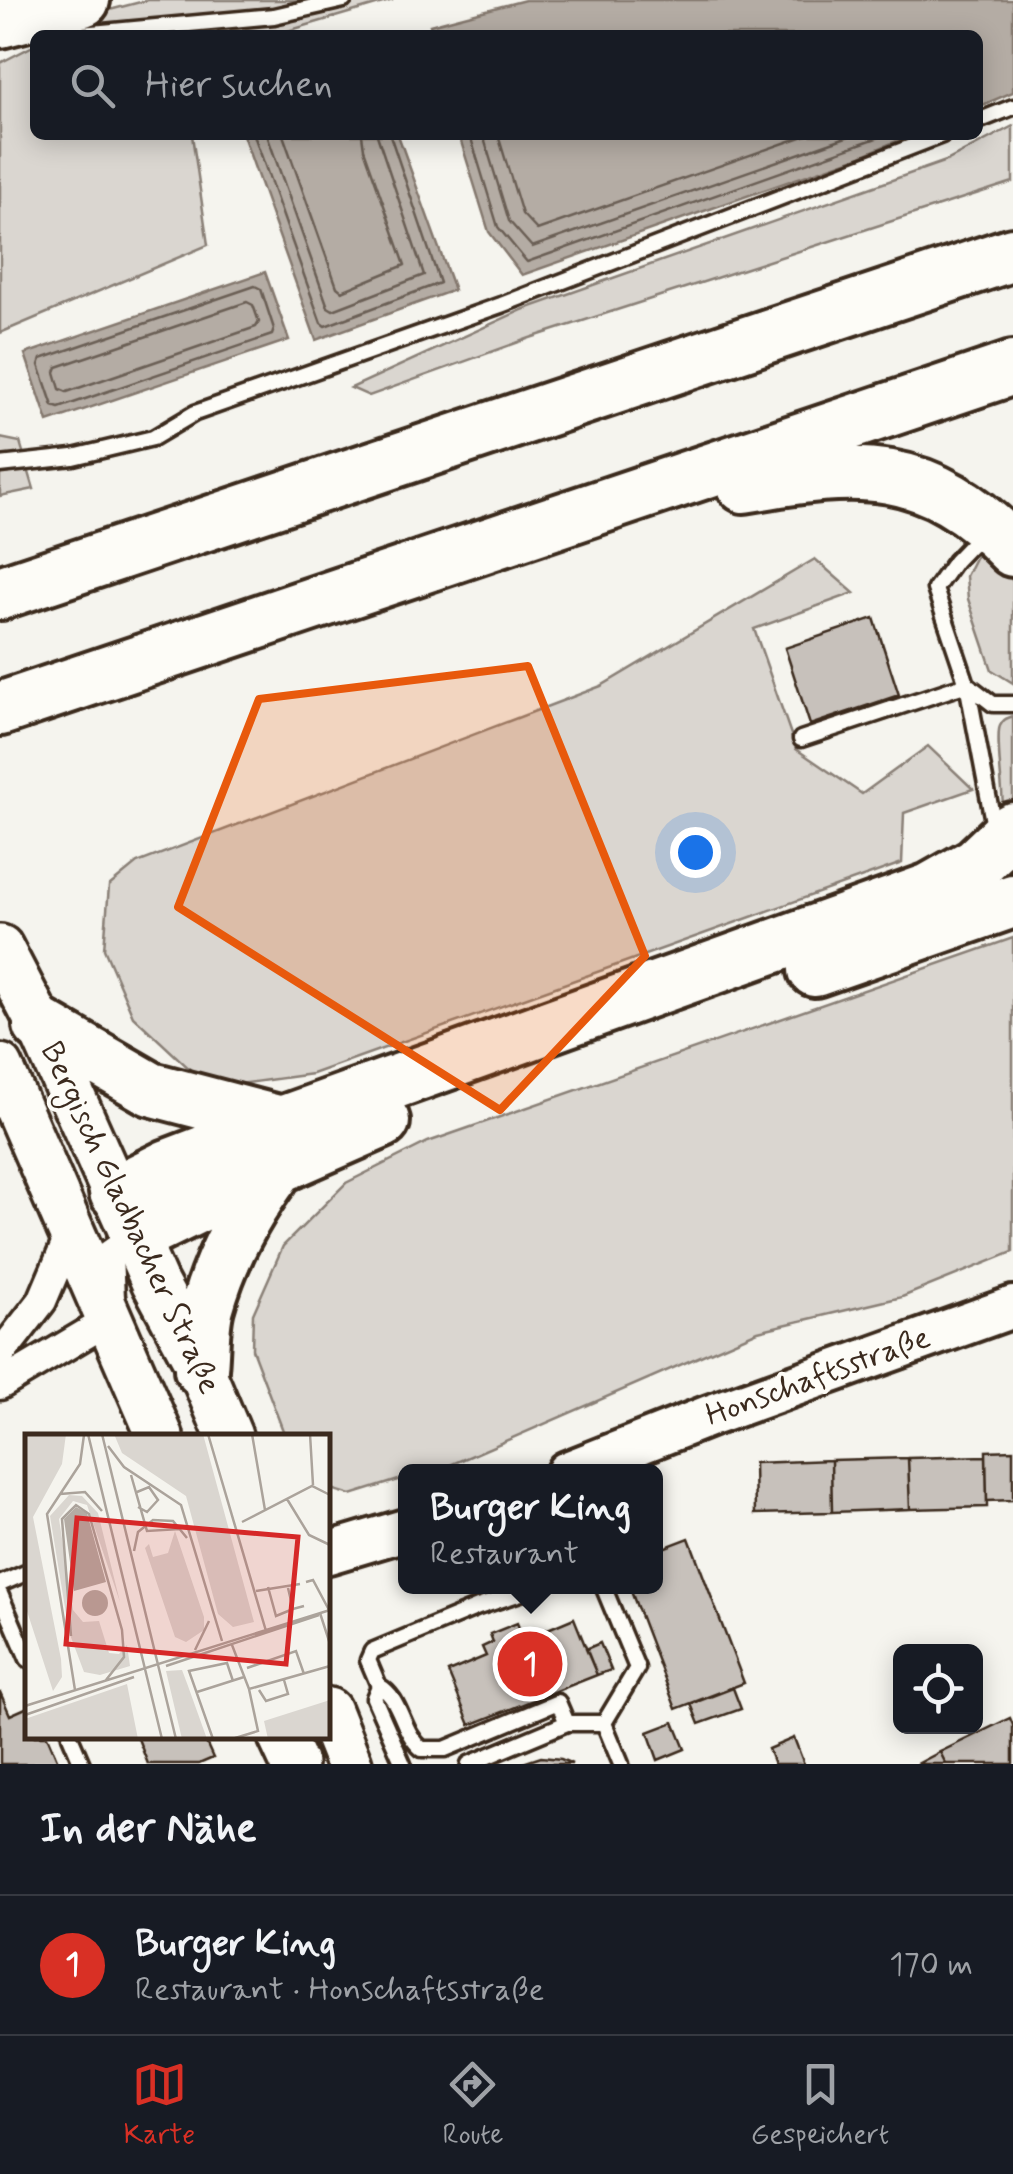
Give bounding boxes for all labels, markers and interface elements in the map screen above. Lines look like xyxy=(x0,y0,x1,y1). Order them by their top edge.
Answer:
search box xyxy=(30,30,983,140)
icon: search xyxy=(65,58,120,113)
text: Hier suchen xyxy=(145,61,333,110)
your location xyxy=(670,827,721,878)
street label: Bergisch Gladbacher Straße xyxy=(28,1035,230,1402)
street label: Honschaftsstraße xyxy=(700,1317,936,1437)
inset map xyxy=(25,1434,330,1739)
popup xyxy=(398,1464,663,1594)
text: Burger King xyxy=(430,1484,631,1533)
text: Restaurant xyxy=(430,1533,579,1575)
pin: 1 xyxy=(498,1626,562,1702)
map controls xyxy=(893,1644,983,1734)
button: locate xyxy=(893,1644,983,1734)
text: In der Nähe xyxy=(40,1802,257,1857)
text: Burger King xyxy=(135,1920,336,1969)
text: 1 xyxy=(65,1944,80,1986)
text: 170 m xyxy=(889,1944,973,1986)
text: Restaurant · Honschaftsstraße xyxy=(135,1969,544,2011)
tab: Karte xyxy=(124,2057,195,2154)
tab: Route xyxy=(442,2057,503,2154)
tab: Gespeichert xyxy=(751,2057,889,2154)

